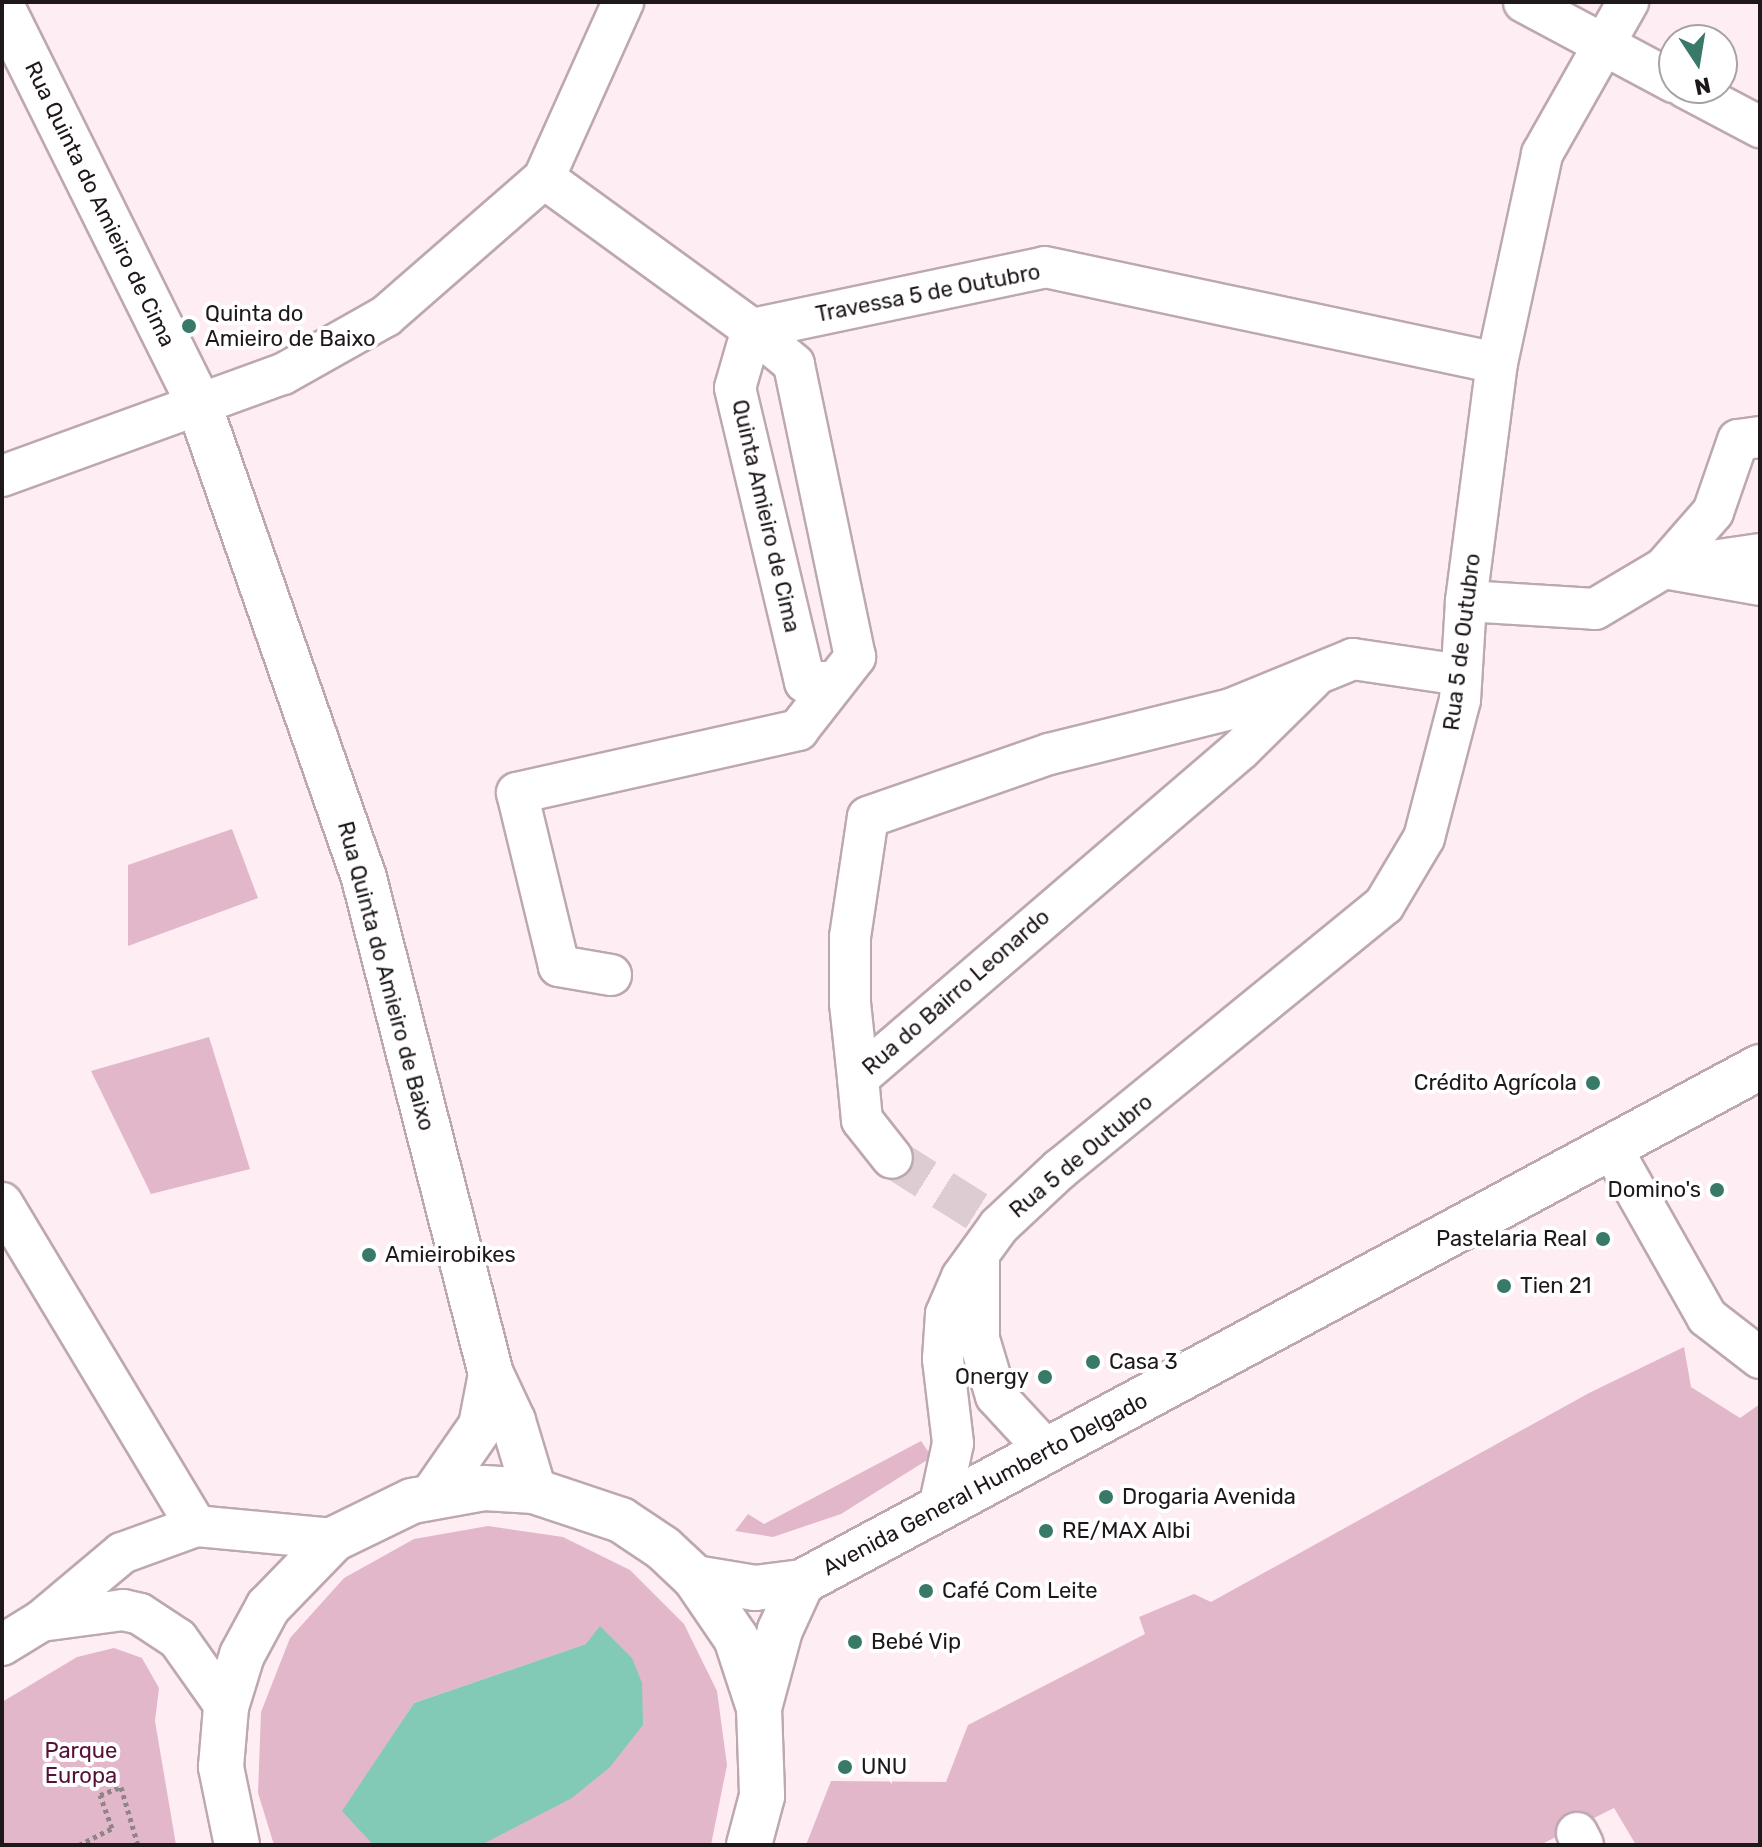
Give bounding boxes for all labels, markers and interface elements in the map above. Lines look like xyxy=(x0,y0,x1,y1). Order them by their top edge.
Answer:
north arrow xyxy=(1658,24,1738,104)
street label: Rua Quinta do Amieiro de Cima xyxy=(19,57,181,351)
text: N xyxy=(1692,71,1713,101)
street label: Travessa 5 de Outubro xyxy=(813,258,1043,328)
place label: Quinta do Amieiro de Baixo xyxy=(205,300,376,352)
marker: Quinta do Amieiro de Baixo xyxy=(180,317,198,335)
street label: Quinta Amieiro de Cima xyxy=(726,397,806,635)
street label: Rua 5 de Outubro xyxy=(1438,552,1486,732)
street label: Rua Quinta do Amieiro de Baixo xyxy=(332,818,440,1134)
street label: Rua do Bairro Leonardo xyxy=(857,904,1055,1080)
place label: Crédito Agrícola xyxy=(1413,1070,1577,1096)
marker: Crédito Agrícola xyxy=(1584,1074,1602,1092)
street label: Rua 5 de Outubro xyxy=(1004,1089,1158,1223)
place label: Domino's xyxy=(1607,1177,1701,1203)
marker: Domino's xyxy=(1708,1181,1726,1199)
place label: Pastelaria Real xyxy=(1436,1226,1587,1252)
marker: Pastelaria Real xyxy=(1594,1230,1612,1248)
place label: Amieirobikes xyxy=(385,1242,516,1268)
marker: Amieirobikes xyxy=(360,1246,378,1264)
place label: Tien 21 xyxy=(1520,1273,1591,1299)
marker: Tien 21 xyxy=(1495,1277,1513,1295)
place label: Casa 3 xyxy=(1109,1349,1178,1375)
marker: Casa 3 xyxy=(1084,1353,1102,1371)
place label: Onergy xyxy=(955,1364,1029,1390)
marker: Onergy xyxy=(1036,1368,1054,1386)
street label: Avenida General Humberto Delgado xyxy=(818,1387,1152,1581)
place label: Drogaria Avenida xyxy=(1122,1484,1296,1510)
marker: Drogaria Avenida xyxy=(1097,1488,1115,1506)
place label: RE/MAX Albi xyxy=(1062,1518,1191,1544)
marker: RE/MAX Albi xyxy=(1037,1522,1055,1540)
place label: Café Com Leite xyxy=(942,1578,1098,1604)
marker: Café Com Leite xyxy=(917,1582,935,1600)
place label: Bebé Vip xyxy=(871,1629,962,1655)
marker: Bebé Vip xyxy=(846,1633,864,1651)
park label: Parque Europa xyxy=(45,1737,117,1788)
place label: UNU xyxy=(861,1754,907,1780)
marker: UNU xyxy=(836,1758,854,1776)

